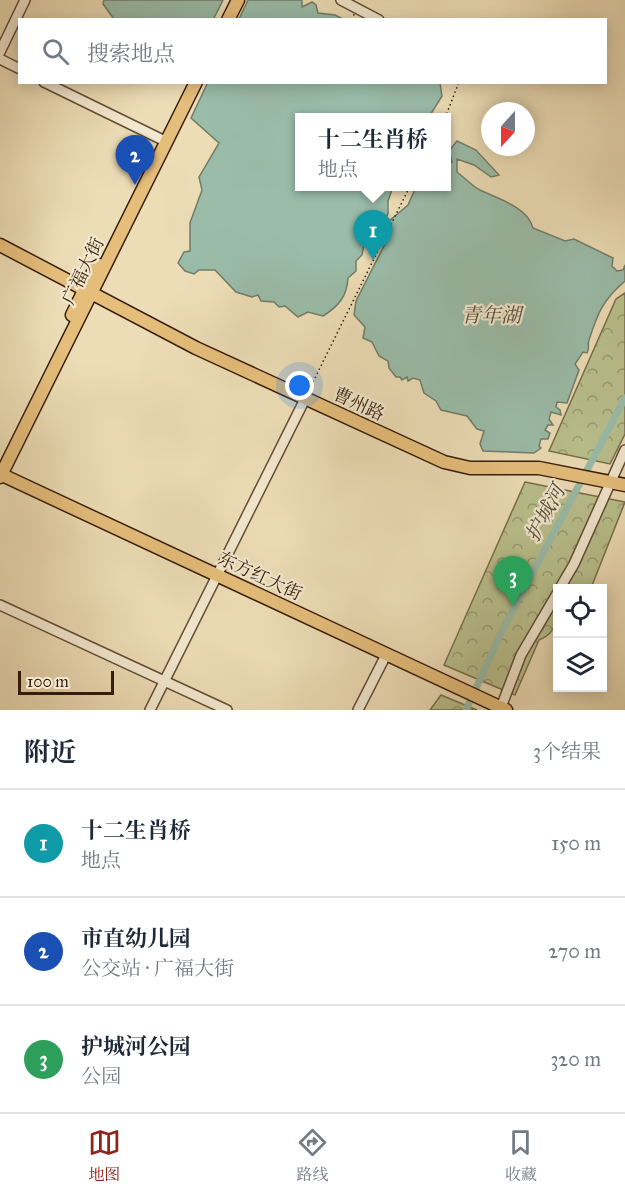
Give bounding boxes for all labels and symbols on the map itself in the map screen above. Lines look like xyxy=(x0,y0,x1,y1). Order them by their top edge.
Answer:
north arrow xyxy=(481,102,535,156)
pin: 2 xyxy=(116,136,154,185)
pin: 1 xyxy=(354,210,392,260)
street label: 广福大街 xyxy=(57,234,109,308)
water label: 青年湖 xyxy=(461,303,524,327)
your location xyxy=(285,371,314,400)
street label: 曹州路 xyxy=(330,383,388,425)
water label: 护城河 xyxy=(520,478,571,545)
street label: 东方红大街 xyxy=(215,547,305,605)
pin: 3 xyxy=(494,556,532,606)
scale bar xyxy=(18,668,114,696)

